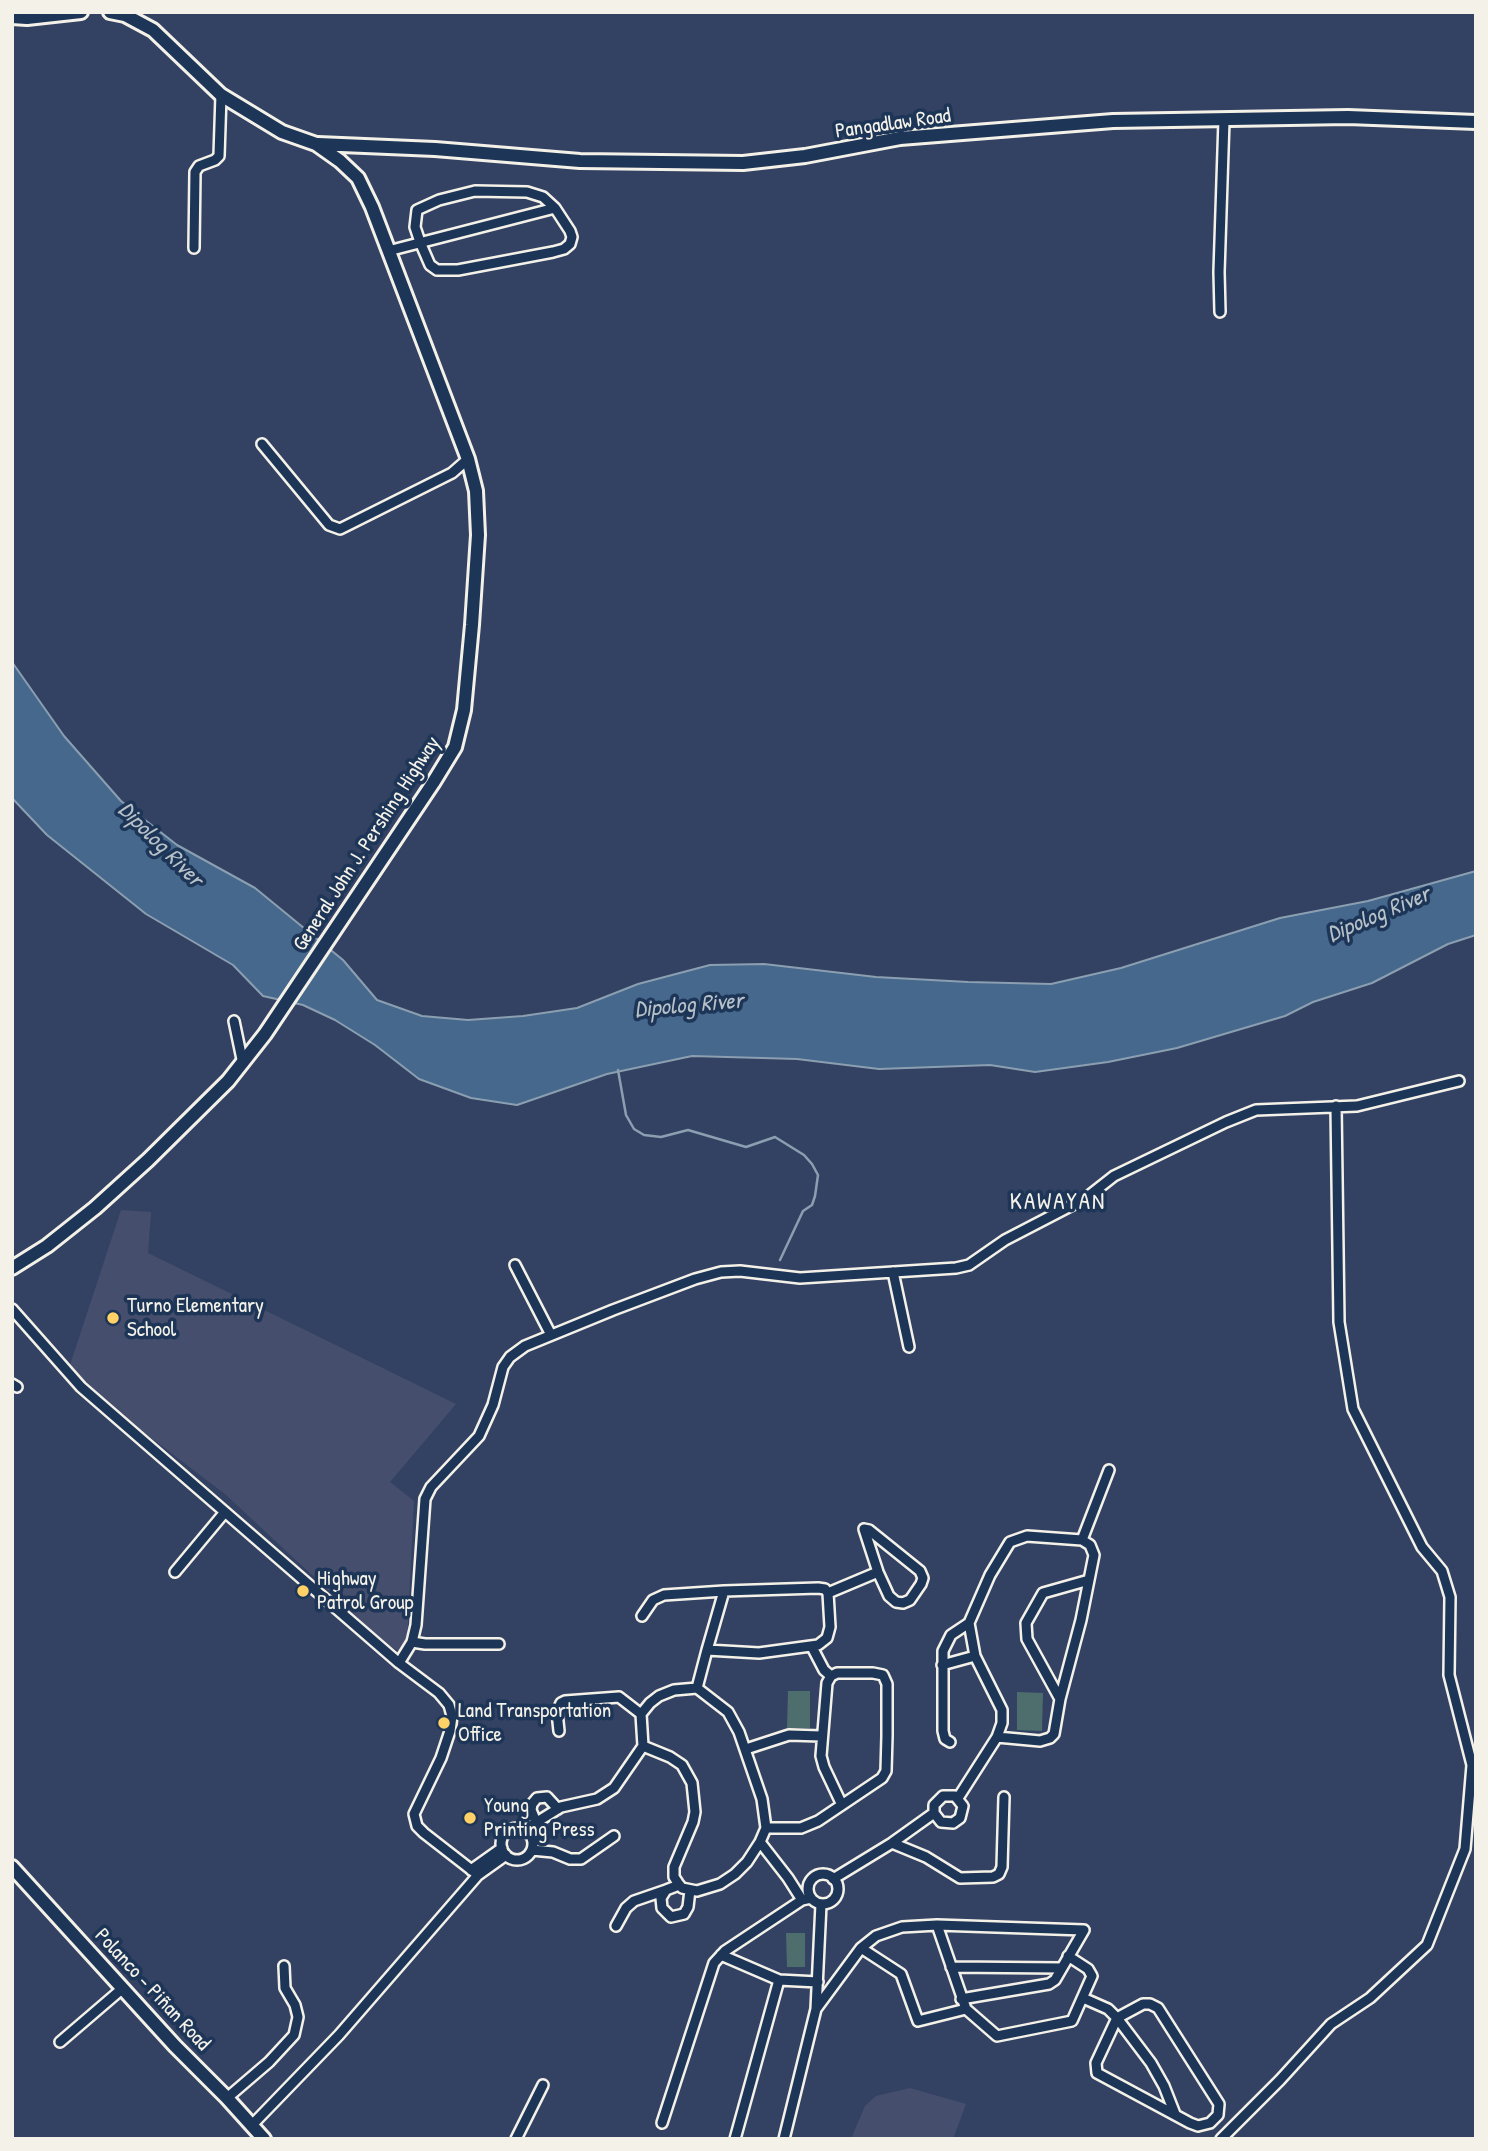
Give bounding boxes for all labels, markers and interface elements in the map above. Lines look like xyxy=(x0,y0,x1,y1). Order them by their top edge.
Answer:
street label: Pangadlaw Road xyxy=(834,103,952,145)
street label: General John J. Pershing Highway xyxy=(288,732,446,956)
water label: Dipolog River xyxy=(112,797,208,893)
water label: Dipolog River xyxy=(1323,881,1435,949)
water label: Dipolog River xyxy=(634,988,744,1024)
district label: KAWAYAN xyxy=(1011,1189,1105,1217)
place label: Turno Elementary School xyxy=(127,1293,264,1343)
marker: Turno Elementary School xyxy=(105,1310,121,1326)
place label: Highway Patrol Group xyxy=(317,1566,414,1616)
marker: Highway Patrol Group xyxy=(295,1583,311,1599)
place label: Land Transportation Office xyxy=(458,1698,611,1748)
marker: Land Transportation Office xyxy=(436,1715,452,1731)
place label: Young Printing Press xyxy=(484,1793,595,1843)
marker: Young Printing Press xyxy=(462,1810,478,1826)
street label: Polanco - Piñan Road xyxy=(89,1924,215,2056)

